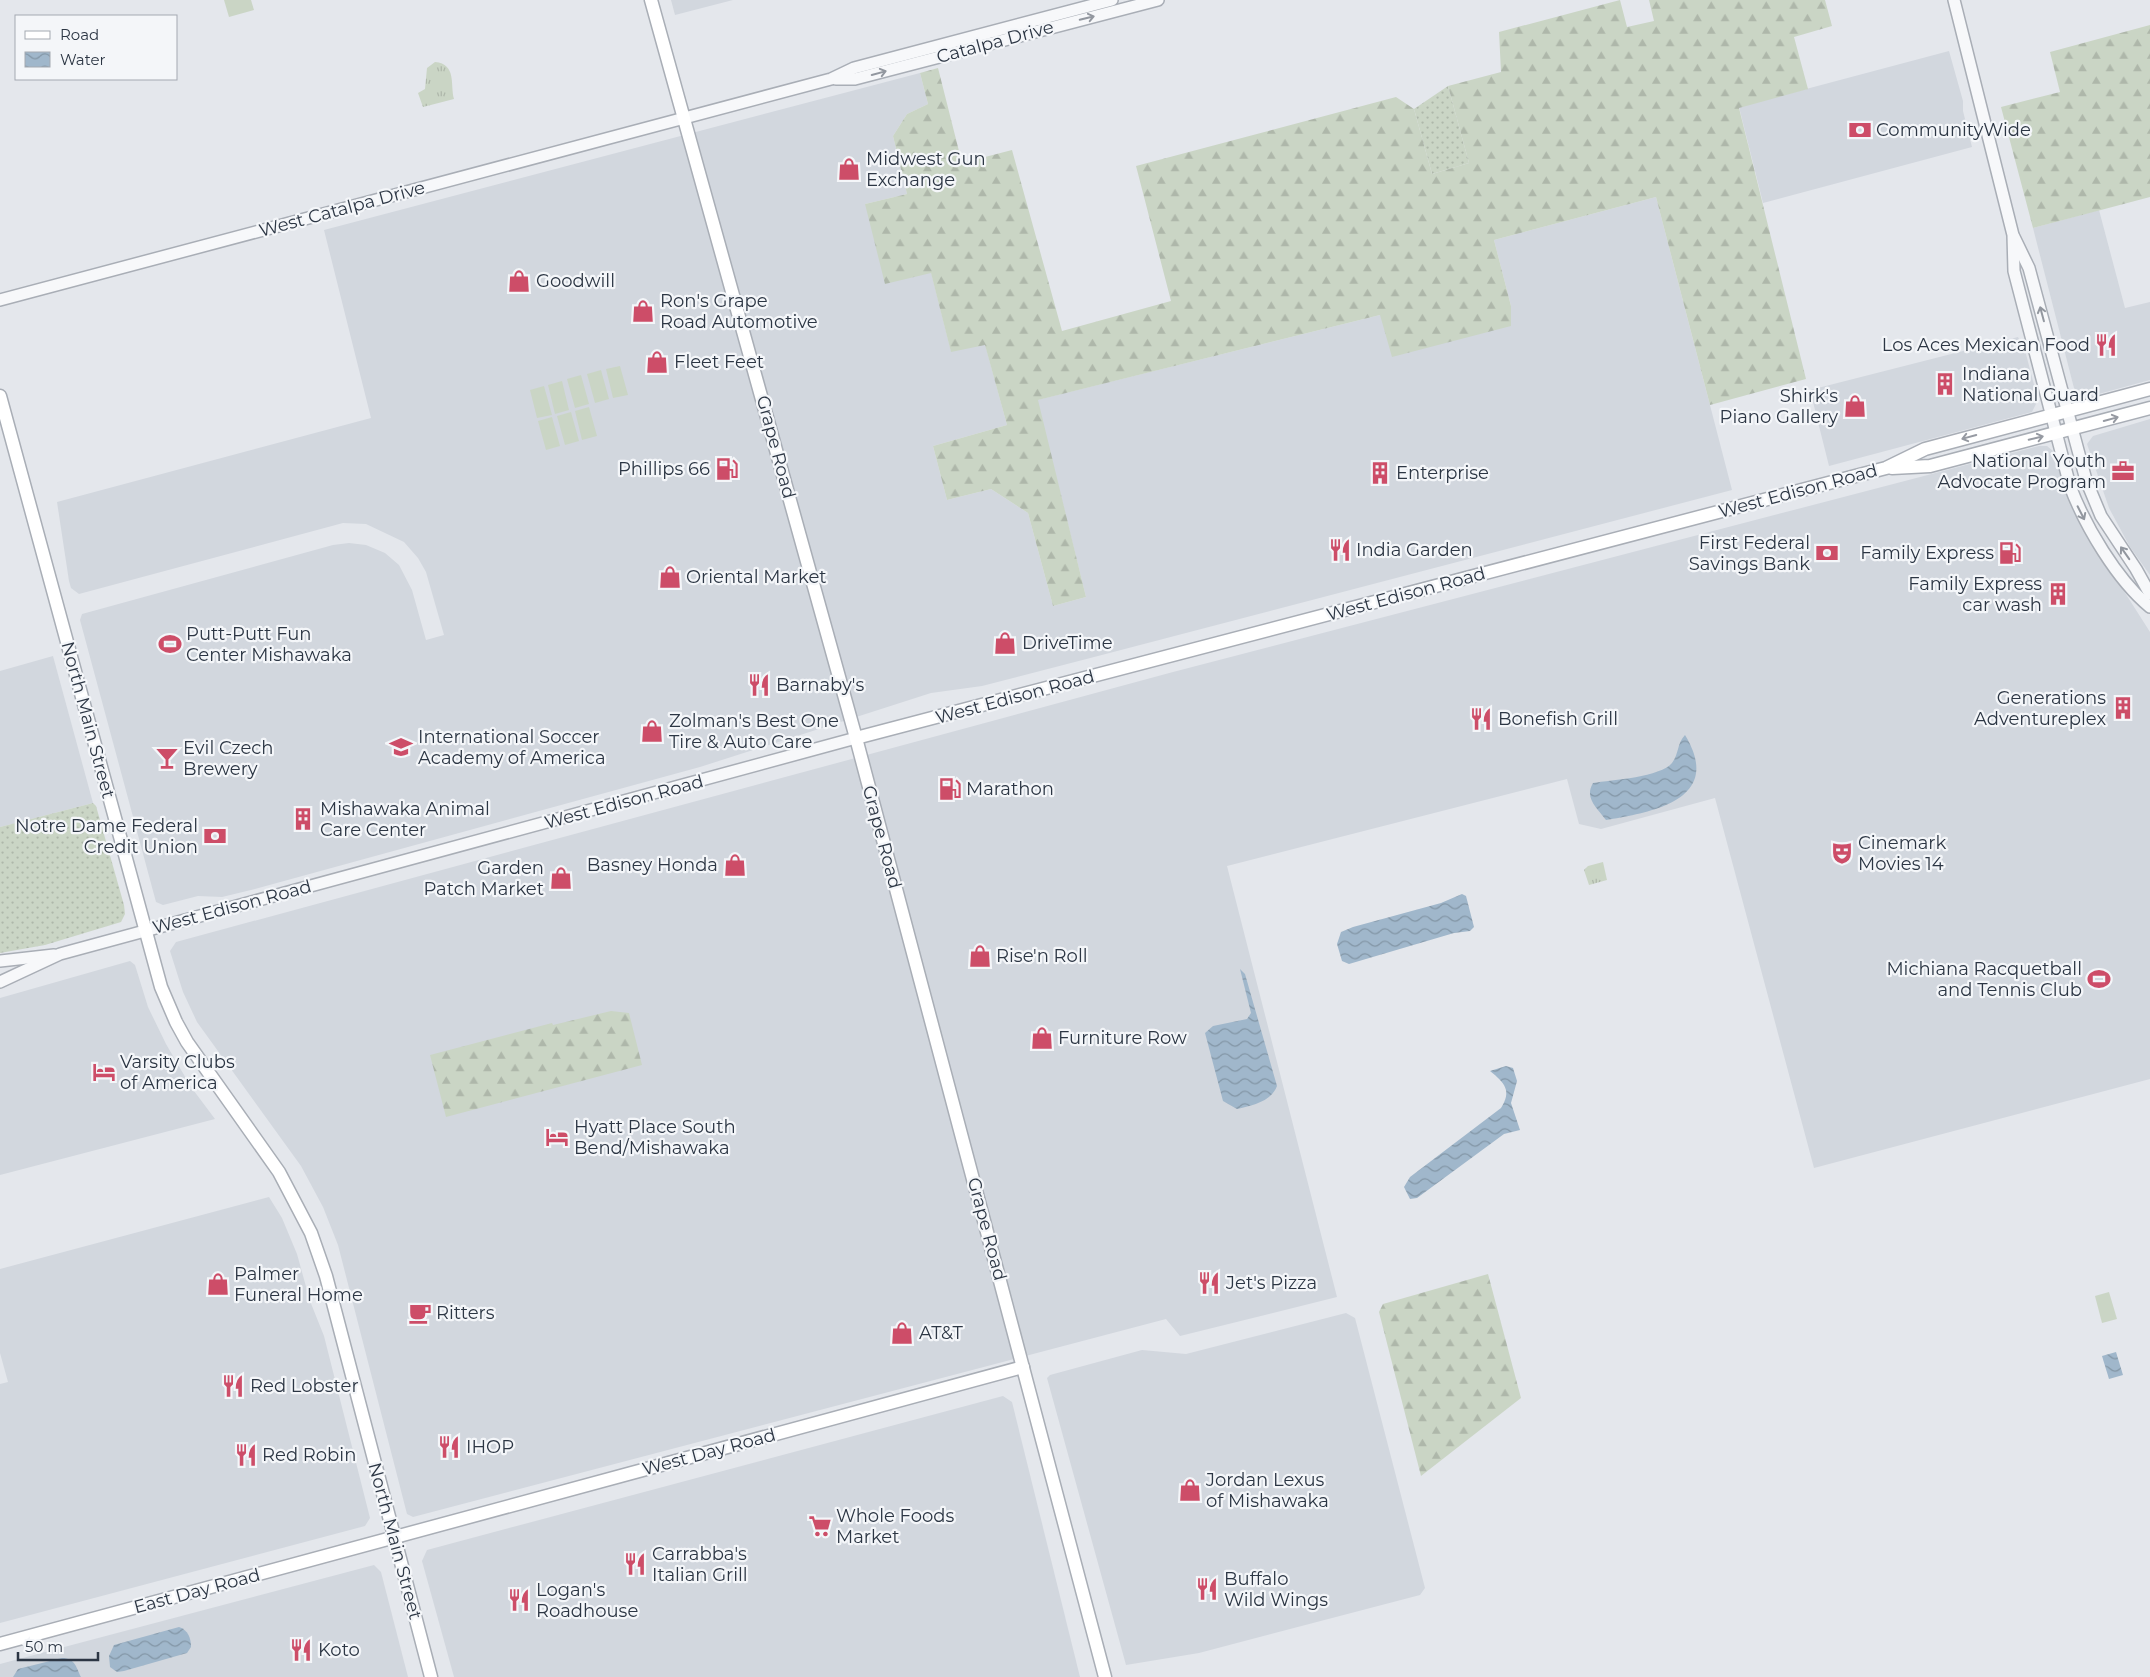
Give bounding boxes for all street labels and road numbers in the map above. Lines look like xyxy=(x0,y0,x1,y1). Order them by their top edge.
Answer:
street label: Catalpa Drive xyxy=(934,16,1056,68)
street label: West Catalpa Drive xyxy=(257,176,428,242)
street label: Grape Road xyxy=(752,393,800,501)
street label: West Edison Road xyxy=(1716,459,1880,523)
street label: West Edison Road xyxy=(1324,562,1488,626)
street label: North Main Street xyxy=(56,639,120,801)
street label: West Edison Road xyxy=(933,665,1097,729)
street label: West Edison Road xyxy=(542,770,706,834)
street label: Grape Road xyxy=(858,783,906,891)
street label: West Edison Road xyxy=(150,875,314,939)
street label: Grape Road xyxy=(963,1175,1011,1283)
street label: West Day Road xyxy=(640,1424,778,1480)
street label: North Main Street xyxy=(363,1460,427,1622)
street label: East Day Road xyxy=(131,1564,263,1618)

